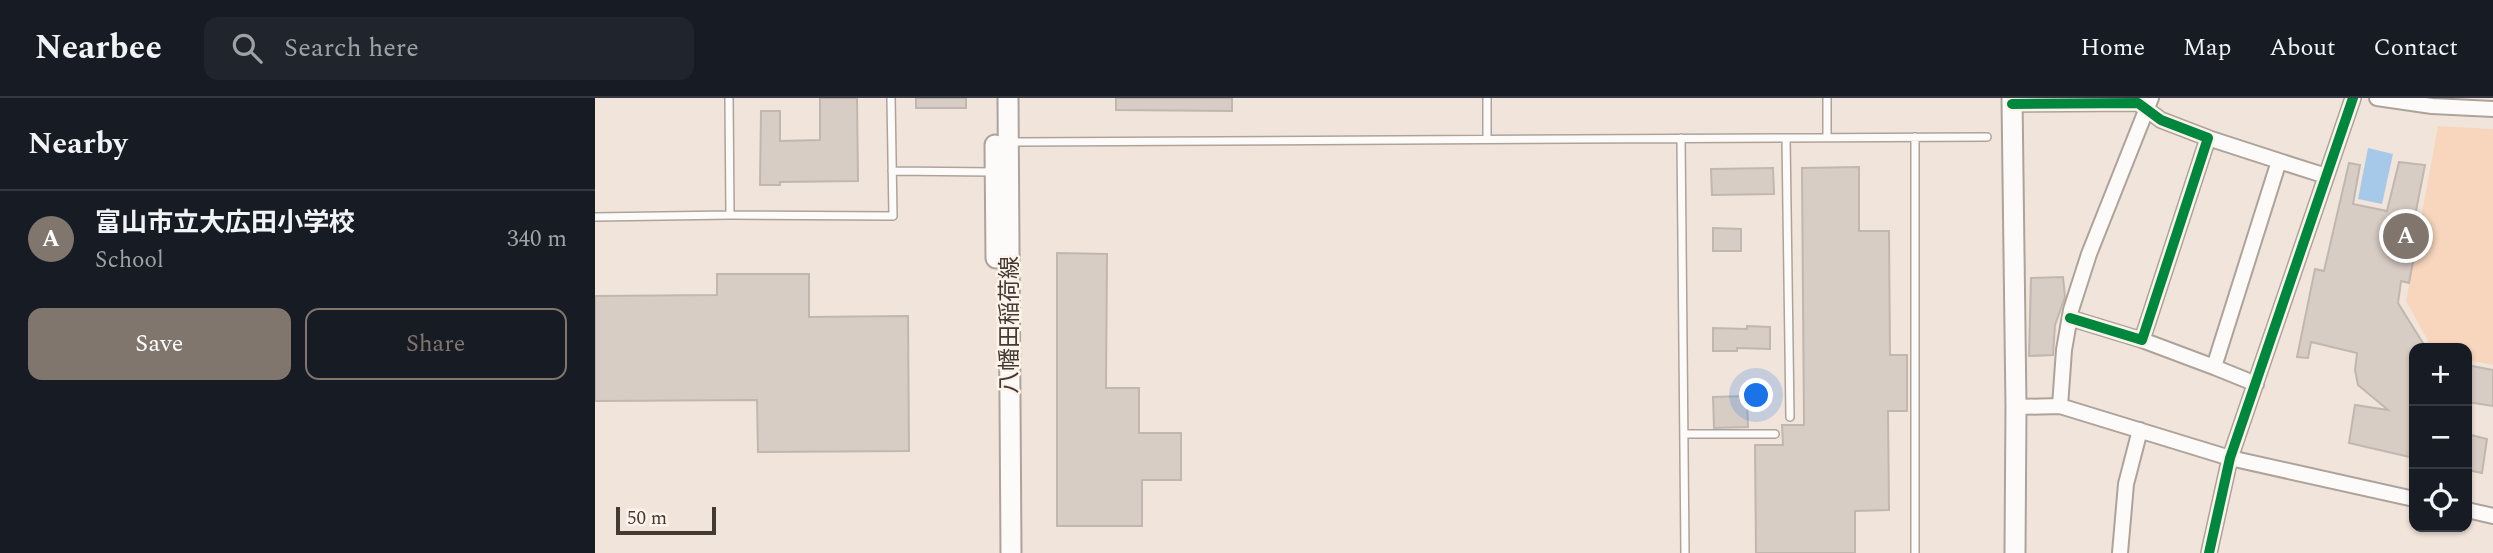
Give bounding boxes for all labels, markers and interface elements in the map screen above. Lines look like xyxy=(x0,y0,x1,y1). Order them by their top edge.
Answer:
search box xyxy=(204,17,694,80)
text: Nearbee xyxy=(35,23,162,73)
text: Search here xyxy=(284,28,419,68)
icon: search xyxy=(228,29,266,67)
text: Home xyxy=(2080,30,2145,66)
text: Map xyxy=(2183,30,2231,66)
text: About xyxy=(2269,30,2335,66)
text: Contact xyxy=(2373,30,2458,66)
text: Nearby xyxy=(28,121,127,167)
text: 富山市立大広田小学校 xyxy=(95,203,355,243)
pin: A xyxy=(2383,210,2429,262)
text: A xyxy=(42,222,60,257)
text: 340 m xyxy=(507,222,567,257)
text: School xyxy=(95,243,164,278)
street label: 八幡田稲荷線 xyxy=(993,256,1028,394)
button: Save xyxy=(28,308,291,380)
button: Share xyxy=(305,308,567,380)
map controls xyxy=(2409,343,2472,532)
button: + xyxy=(2409,343,2472,406)
your location xyxy=(1739,378,1773,412)
button: − xyxy=(2409,406,2472,469)
button: locate xyxy=(2409,469,2472,532)
scale bar xyxy=(616,504,716,536)
text: 50 m xyxy=(627,504,667,533)

